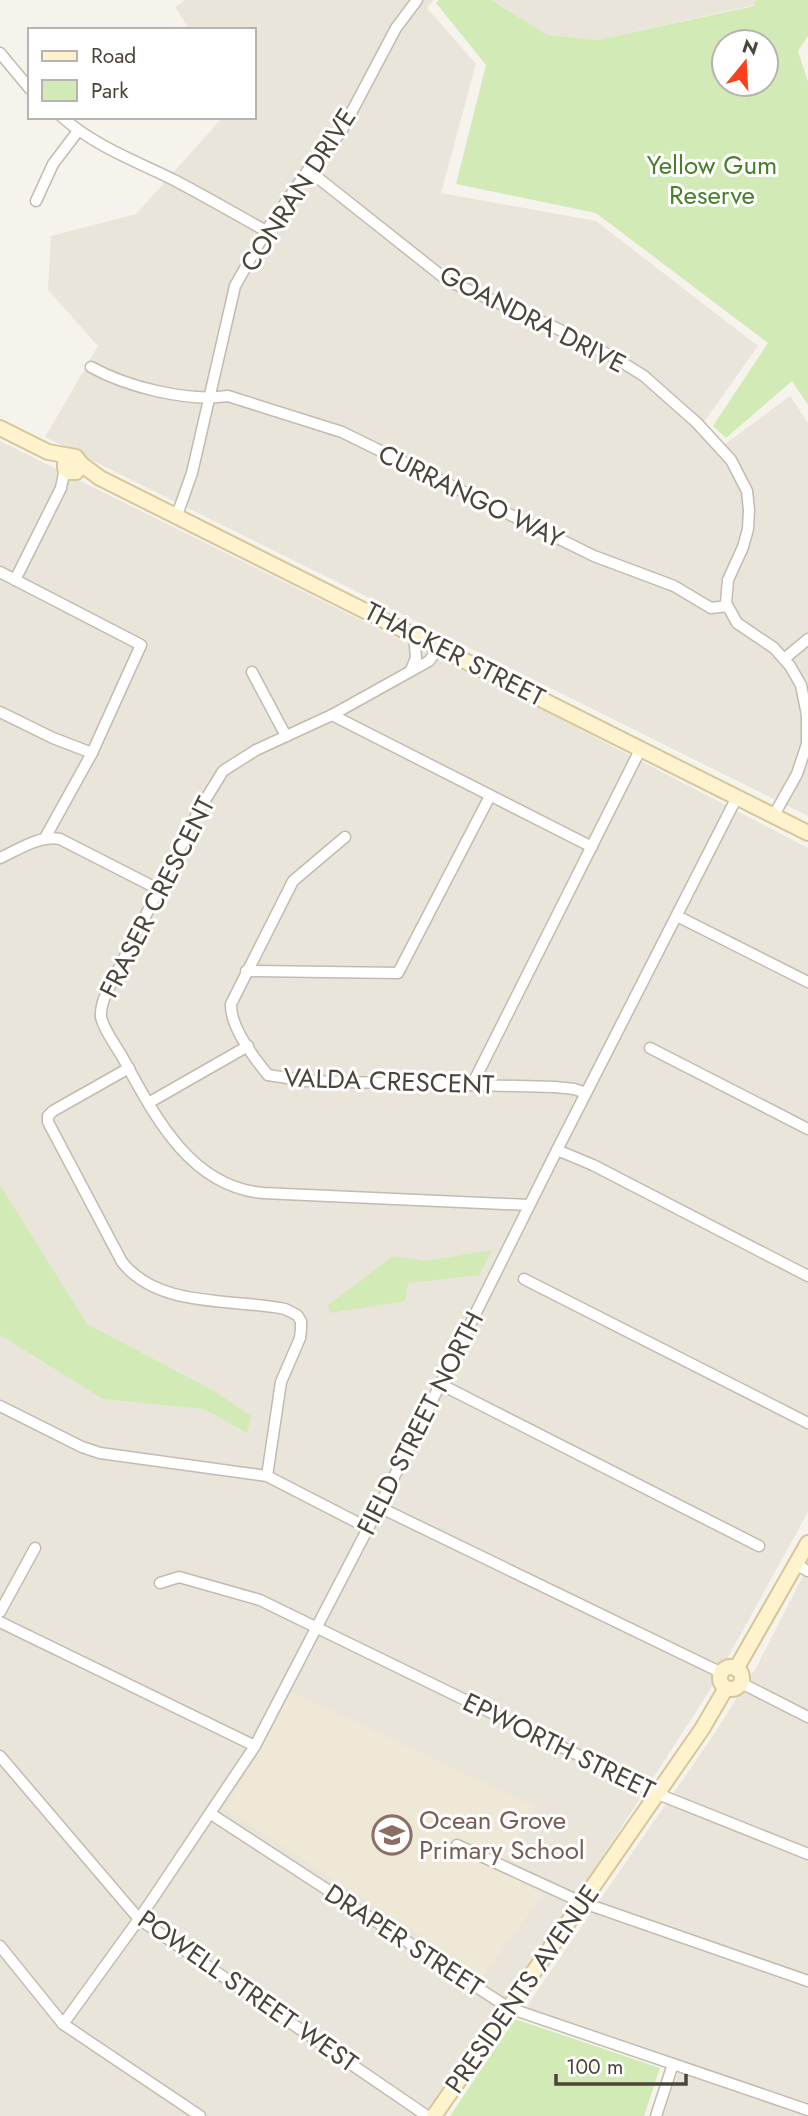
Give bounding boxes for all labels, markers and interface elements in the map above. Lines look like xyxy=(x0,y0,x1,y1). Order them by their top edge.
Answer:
legend xyxy=(28,28,256,119)
north arrow xyxy=(710,28,780,98)
text: N xyxy=(739,32,761,62)
text: Road xyxy=(91,41,136,71)
text: Park xyxy=(91,76,129,106)
street label: CONRAN DRIVE xyxy=(231,101,365,279)
park label: Yellow Gum Reserve xyxy=(647,146,777,214)
street label: GOANDRA DRIVE xyxy=(433,256,633,382)
street label: CURRANGO WAY xyxy=(372,435,571,558)
street label: THACKER STREET xyxy=(358,592,552,716)
street label: FRASER CRESCENT xyxy=(90,790,224,1004)
street label: VALDA CRESCENT xyxy=(283,1058,495,1104)
street label: FIELD STREET NORTH xyxy=(347,1305,493,1541)
street label: EPWORTH STREET xyxy=(457,1683,661,1809)
place label: Ocean Grove Primary School xyxy=(419,1801,585,1869)
school or university icon: Ocean Grove Primary School xyxy=(371,1814,413,1856)
street label: DRAPER STREET xyxy=(317,1875,491,2005)
street label: PRESIDENTS AVENUE xyxy=(436,1877,608,2101)
street label: POWELL STREET WEST xyxy=(130,1901,366,2081)
scale bar xyxy=(556,2042,686,2086)
text: 100 m xyxy=(566,2052,623,2082)

